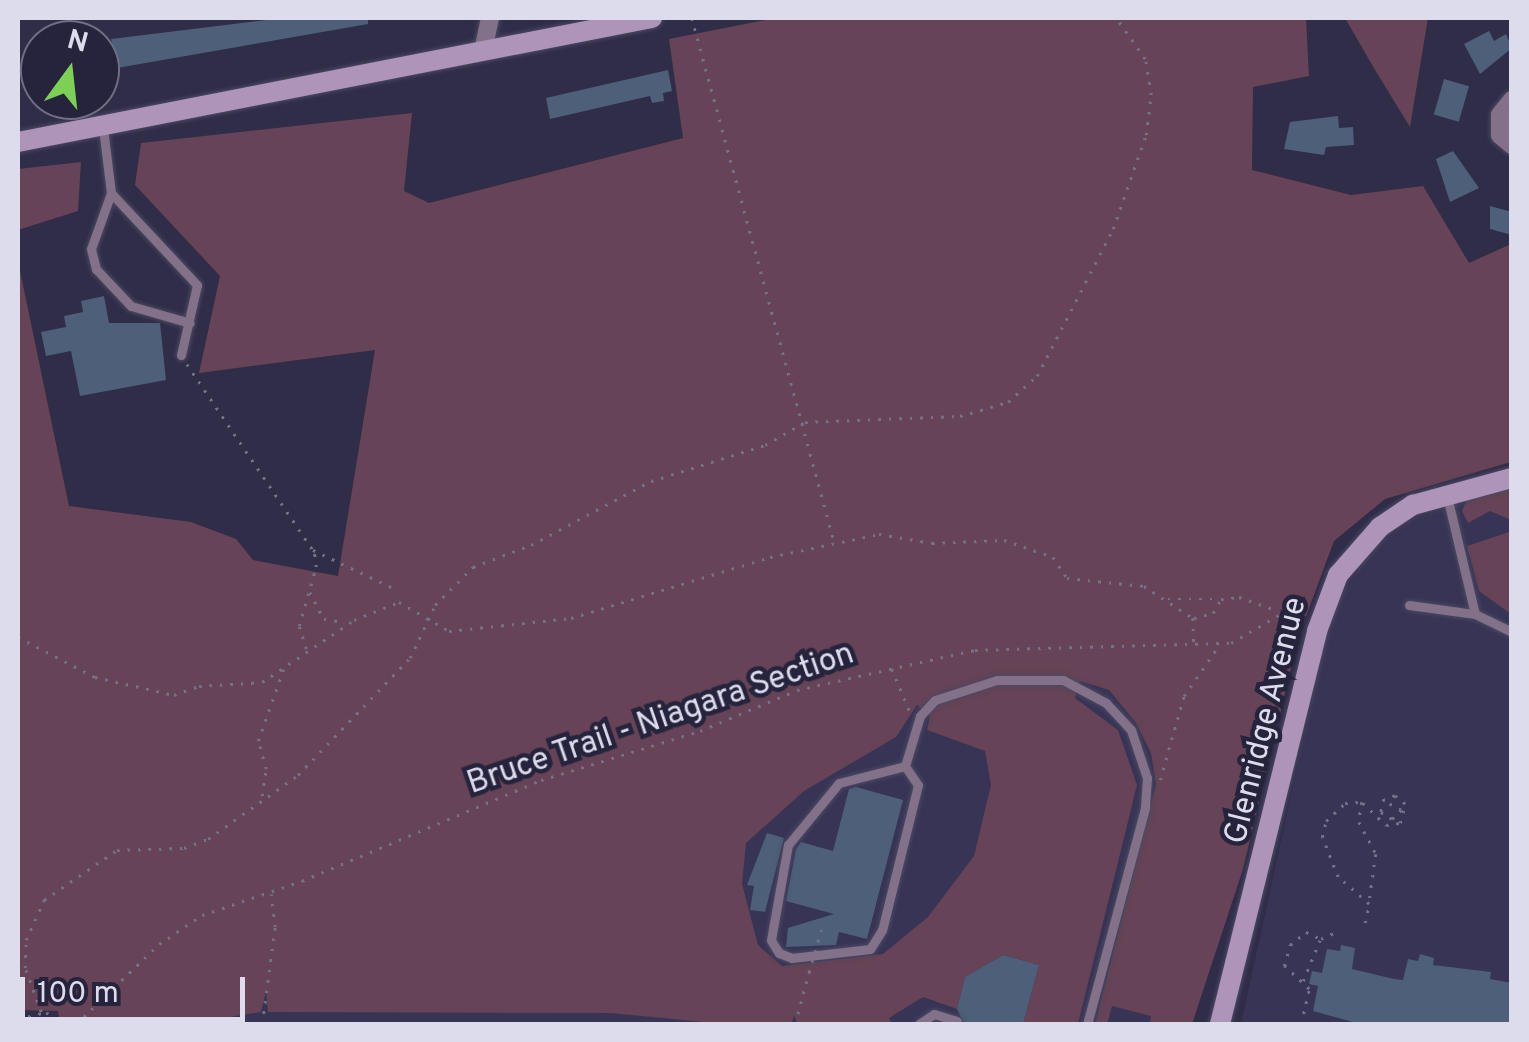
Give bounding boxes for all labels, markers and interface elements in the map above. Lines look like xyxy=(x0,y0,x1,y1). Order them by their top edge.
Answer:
north arrow xyxy=(20,20,120,120)
text: N xyxy=(63,23,92,63)
street label: Glenridge Avenue xyxy=(1218,593,1316,849)
street label: Bruce Trail - Niagara Section xyxy=(462,635,860,805)
scale bar xyxy=(25,957,250,1019)
text: 100 m xyxy=(37,976,119,1013)

